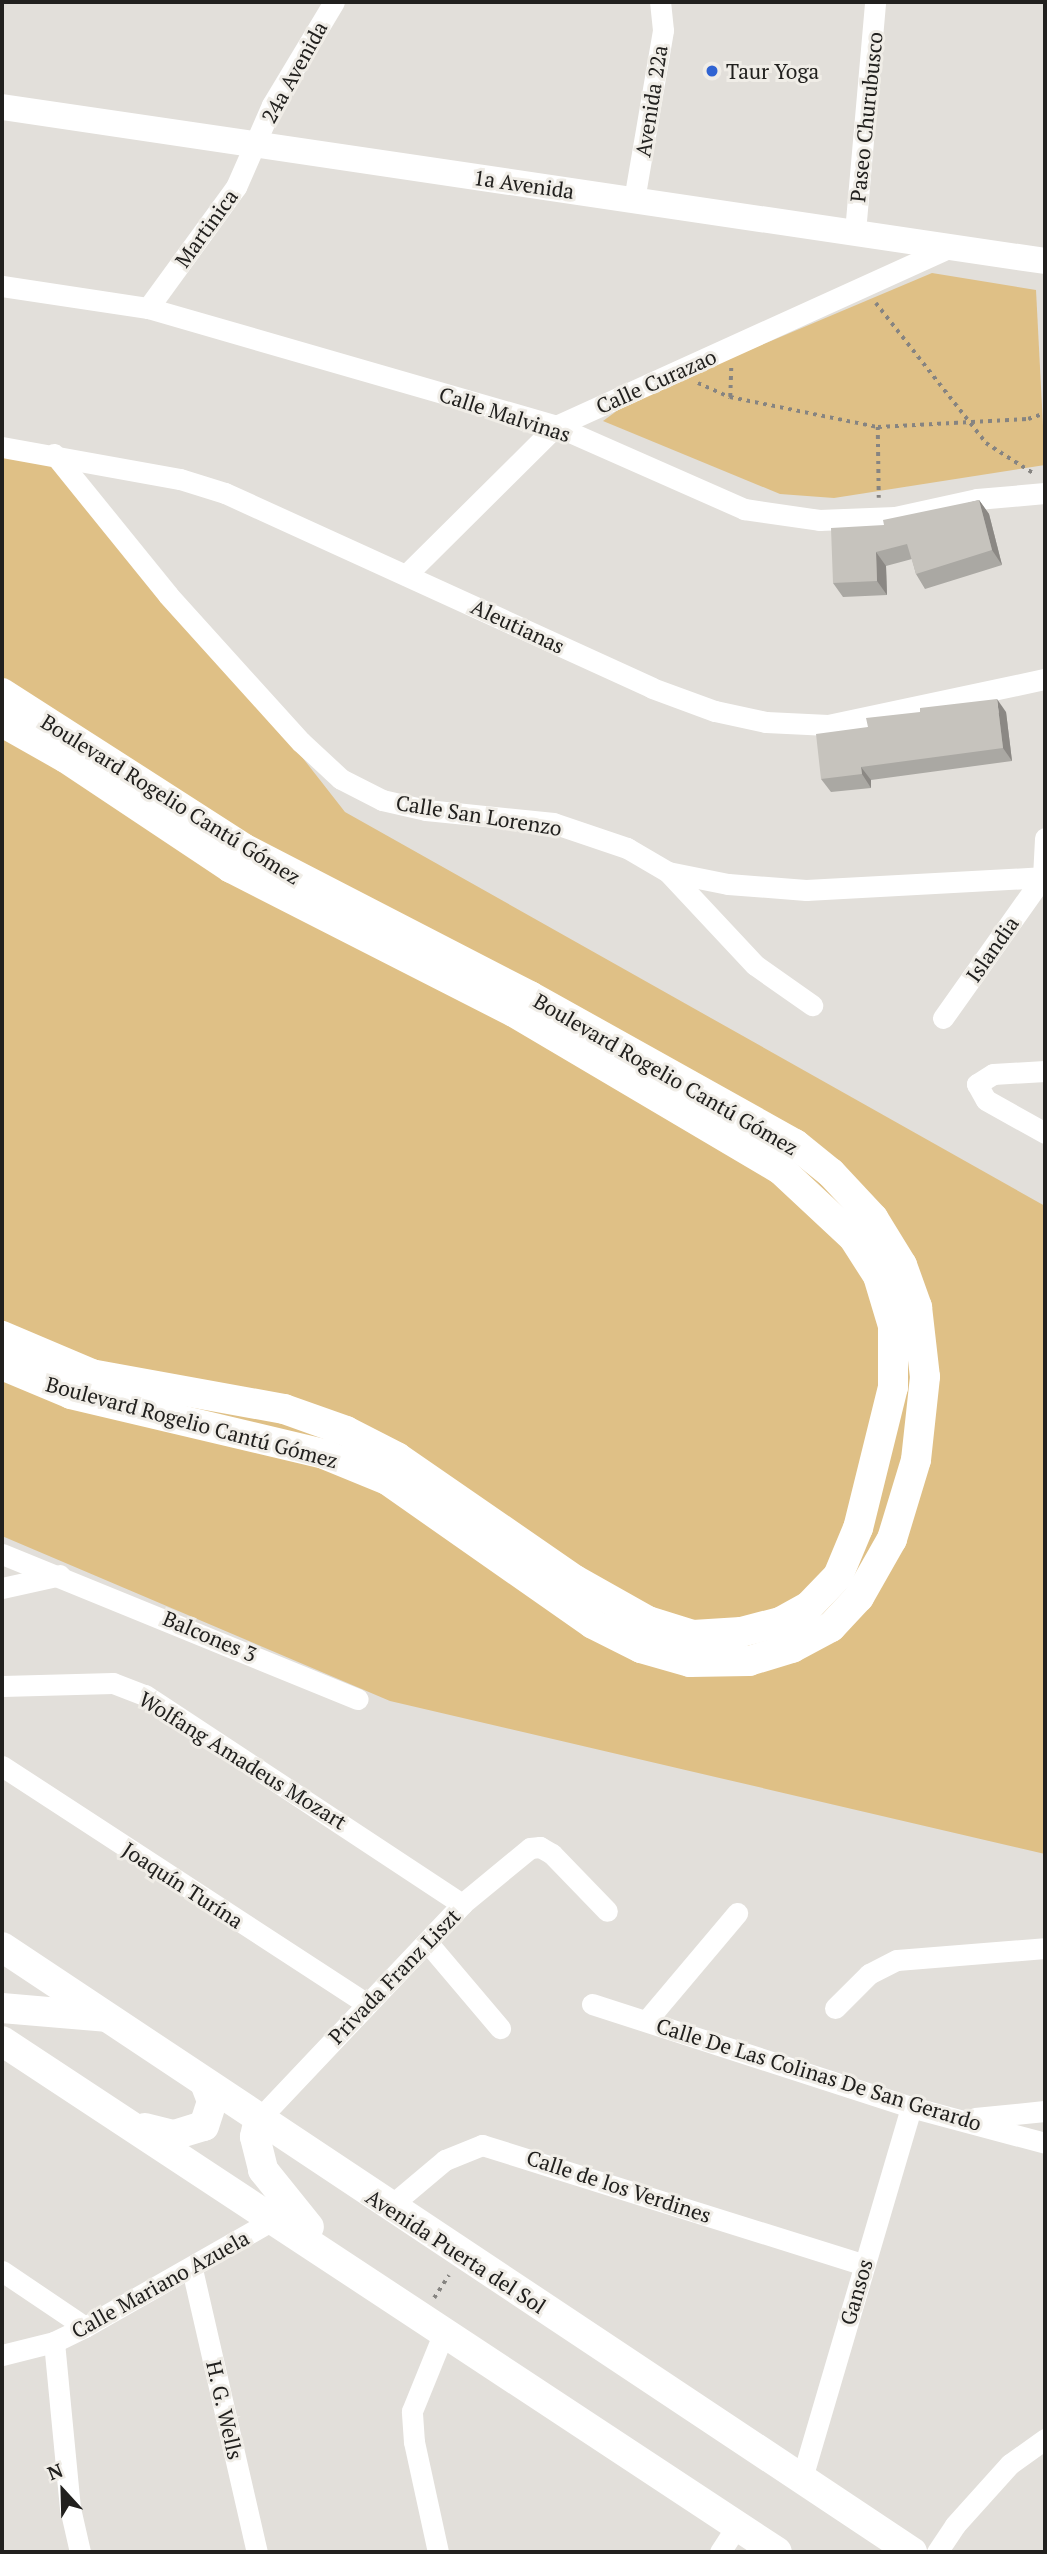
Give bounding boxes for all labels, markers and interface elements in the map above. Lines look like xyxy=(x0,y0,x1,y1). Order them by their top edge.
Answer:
street label: 24a Avenida xyxy=(256,17,332,127)
street label: Paseo Churubusco xyxy=(845,31,887,203)
street label: Avenida 22a xyxy=(630,43,672,159)
place label: Taur Yoga xyxy=(726,58,819,84)
marker: Taur Yoga xyxy=(704,63,720,79)
street label: 1a Avenida xyxy=(472,164,576,204)
street label: Martinica xyxy=(169,184,243,272)
street label: Calle Curazao xyxy=(592,343,720,419)
street label: Calle Malvinas xyxy=(436,381,574,447)
street label: Aleutianas xyxy=(467,593,569,659)
street label: Boulevard Rogelio Cantú Gómez xyxy=(37,709,305,889)
street label: Calle San Lorenzo xyxy=(394,789,564,841)
street label: Islandia xyxy=(960,911,1024,987)
street label: Boulevard Rogelio Cantú Gómez xyxy=(529,988,803,1160)
street label: Boulevard Rogelio Cantú Gómez xyxy=(43,1371,341,1473)
street label: Balcones 3 xyxy=(159,1605,261,1667)
street label: Wolfang Amadeus Mozart xyxy=(134,1686,352,1834)
street label: Joaquín Turína xyxy=(118,1837,248,1933)
street label: Privada Franz Liszt xyxy=(323,1903,465,2049)
street label: Calle De Las Colinas De San Gerardo xyxy=(653,2012,985,2136)
street label: Calle de los Verdines xyxy=(523,2144,715,2228)
street label: Avenida Puerta del Sol xyxy=(361,2183,551,2319)
street label: Calle Mariano Azuela xyxy=(67,2225,253,2343)
street label: Gansos xyxy=(835,2256,877,2328)
street label: H. G. Wells xyxy=(201,2357,249,2463)
north arrow xyxy=(28,2456,98,2526)
text: N xyxy=(44,2457,66,2485)

